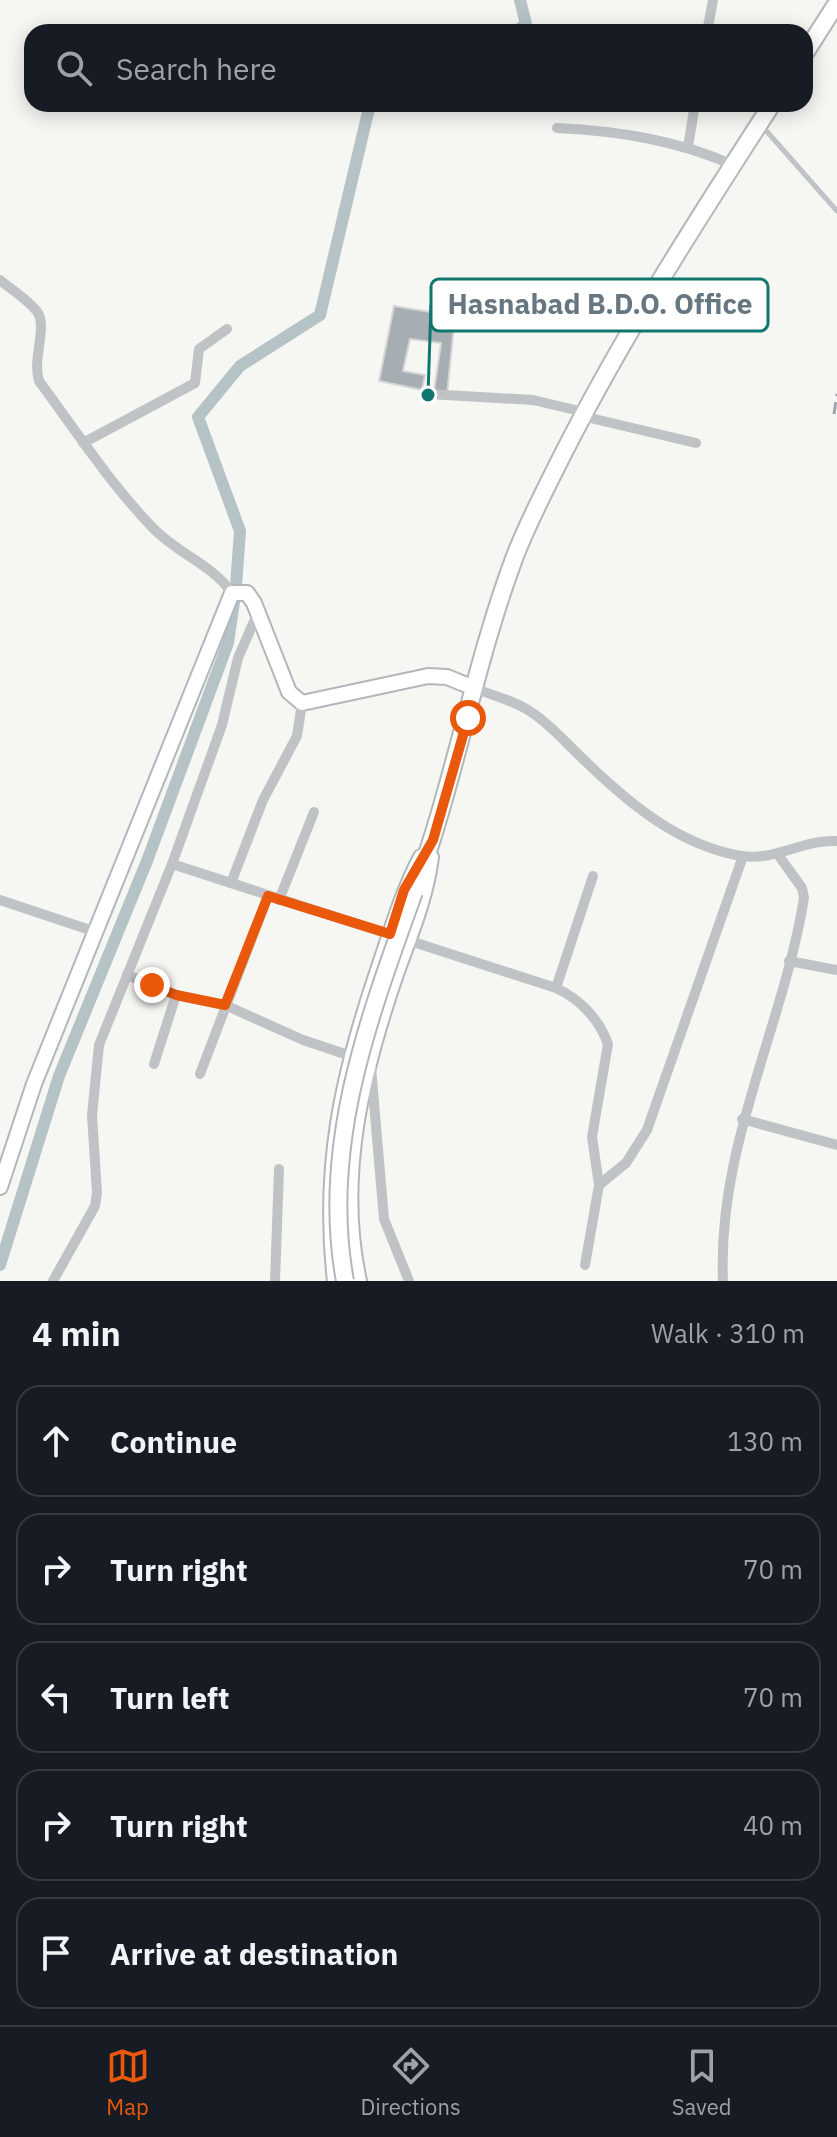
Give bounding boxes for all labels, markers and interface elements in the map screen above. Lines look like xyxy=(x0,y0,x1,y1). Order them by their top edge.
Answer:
search box xyxy=(24,24,813,112)
icon: search xyxy=(52,46,96,90)
text: Search here xyxy=(116,49,277,88)
callout: Hasnabad B.D.O. Office xyxy=(431,279,768,331)
text: Hasnabad B.D.O. Office xyxy=(448,285,752,322)
route start xyxy=(450,700,486,736)
route end xyxy=(134,967,170,1003)
text: 4 min xyxy=(32,1311,121,1355)
text: Walk · 310 m xyxy=(651,1316,805,1350)
icon: ahead xyxy=(34,1419,78,1463)
text: Continue xyxy=(110,1422,237,1461)
text: 130 m xyxy=(727,1424,803,1458)
icon: right xyxy=(34,1547,78,1591)
text: Turn right xyxy=(110,1550,248,1589)
text: 70 m xyxy=(743,1552,803,1586)
icon: left xyxy=(34,1675,78,1719)
text: Turn left xyxy=(110,1678,229,1717)
text: 70 m xyxy=(743,1680,803,1714)
icon: right xyxy=(34,1803,78,1847)
text: Turn right xyxy=(110,1806,248,1845)
text: 40 m xyxy=(743,1808,803,1842)
icon: arrive xyxy=(34,1931,78,1975)
text: Arrive at destination xyxy=(110,1934,398,1973)
tab: Map xyxy=(106,2044,150,2121)
tab: Directions xyxy=(361,2044,461,2121)
tab: Saved xyxy=(672,2044,731,2121)

